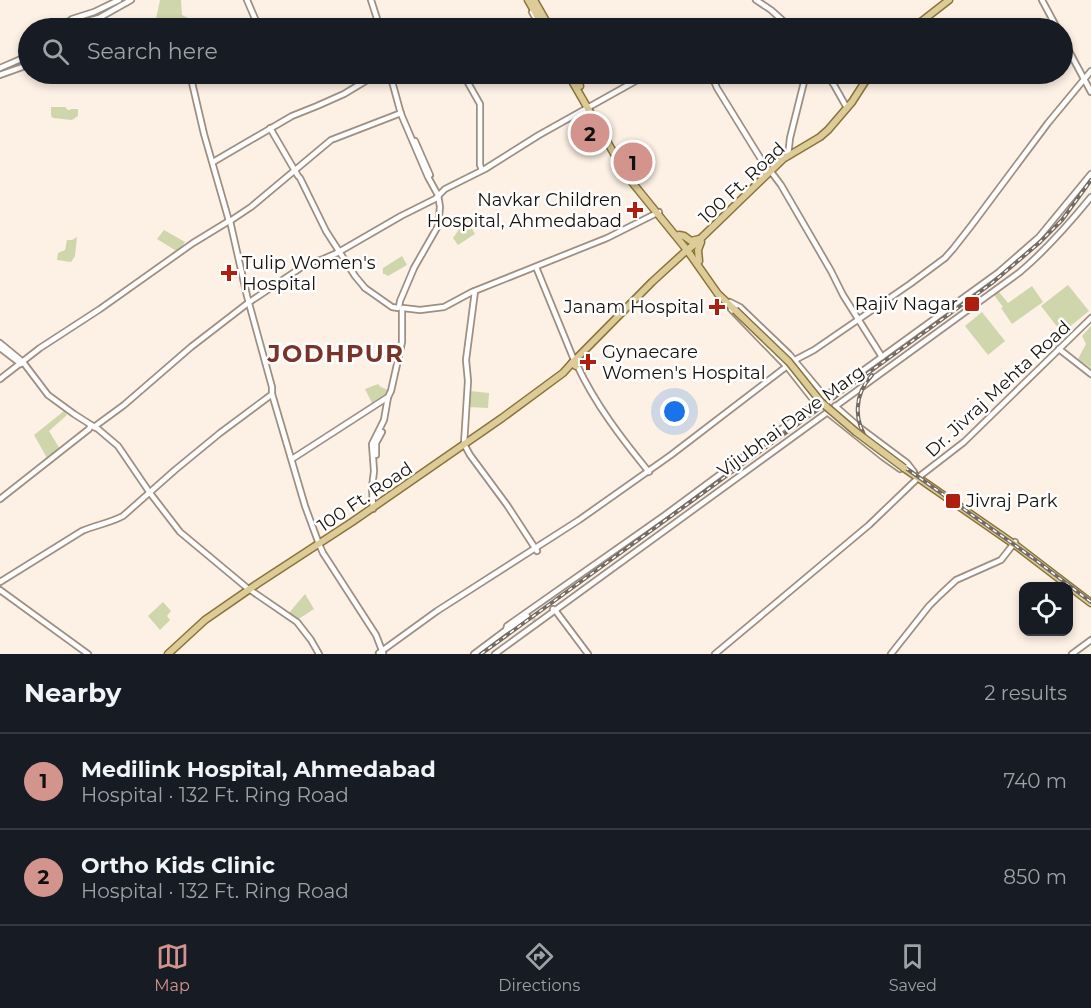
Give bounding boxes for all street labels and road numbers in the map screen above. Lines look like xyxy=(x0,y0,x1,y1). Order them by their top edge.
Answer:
street label: 100 Ft. Road xyxy=(694,138,790,228)
street label: Dr. Jivraj Mehta Road xyxy=(921,316,1075,462)
street label: Vijubhai Dave Marg xyxy=(713,360,869,482)
street label: 100 Ft. Road xyxy=(313,457,417,537)

